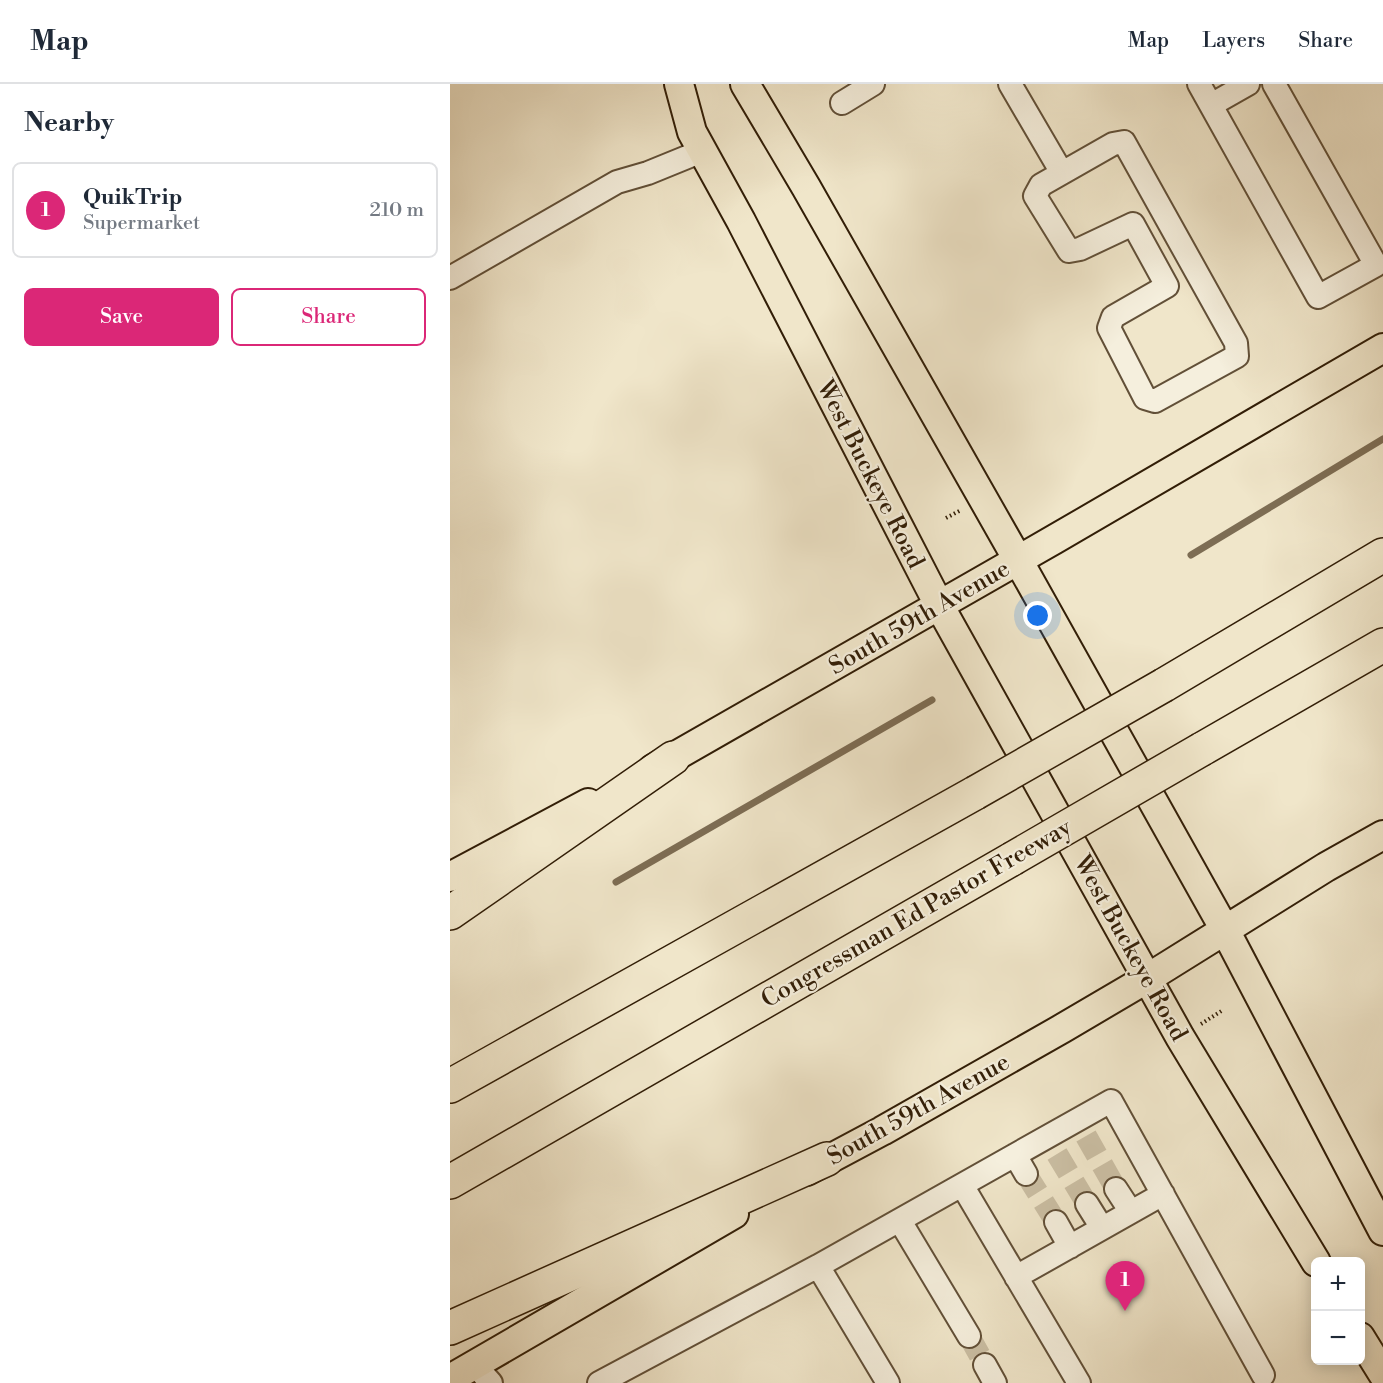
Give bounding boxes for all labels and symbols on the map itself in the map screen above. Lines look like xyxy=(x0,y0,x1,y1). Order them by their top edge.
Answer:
street label: West Buckeye Road xyxy=(809,374,931,574)
street label: South 59th Avenue xyxy=(824,554,1015,682)
your location xyxy=(1023,601,1052,630)
street label: Congressman Ed Pastor Freeway xyxy=(756,812,1077,1015)
street label: West Buckeye Road xyxy=(1066,850,1194,1047)
street label: South 59th Avenue xyxy=(822,1047,1015,1172)
pin: 1 xyxy=(1106,1262,1144,1311)

